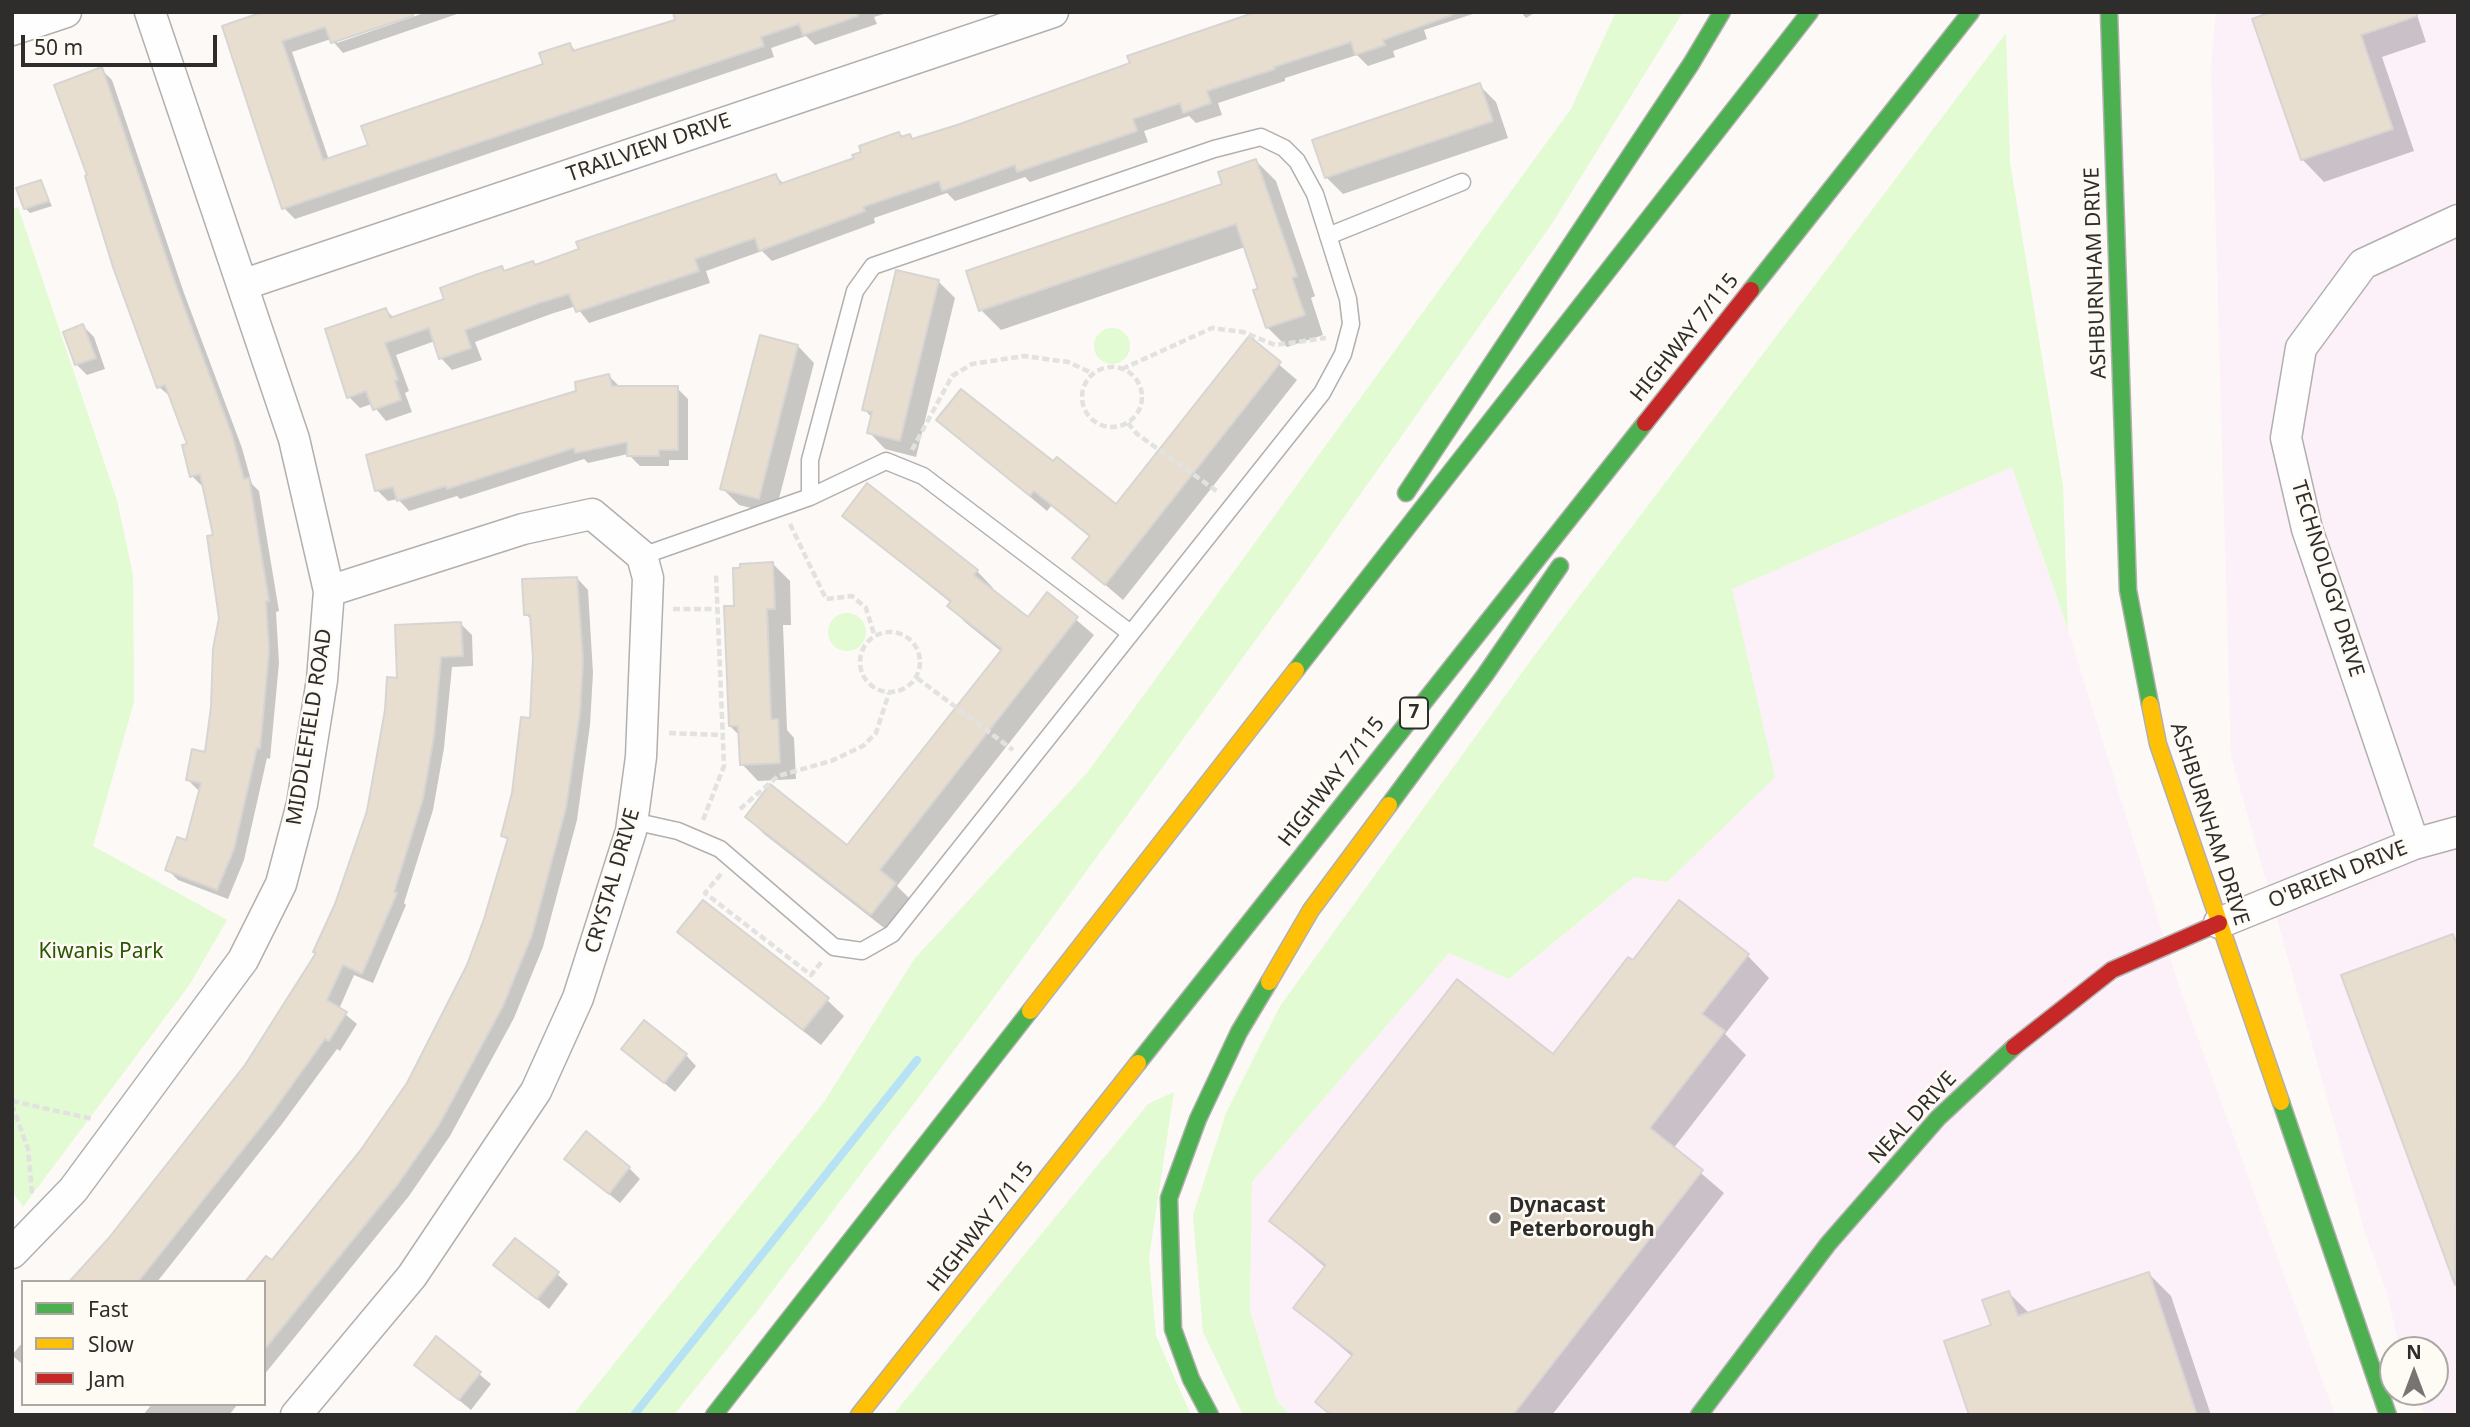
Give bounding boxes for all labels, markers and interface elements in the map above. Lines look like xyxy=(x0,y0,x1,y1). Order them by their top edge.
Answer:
scale bar xyxy=(24,21,220,65)
text: 50 m xyxy=(34,33,83,61)
street label: TRAILVIEW DRIVE xyxy=(564,108,734,188)
street label: ASHBURNHAM DRIVE xyxy=(2080,167,2112,379)
street label: HIGHWAY 7/115 xyxy=(1626,269,1744,407)
street label: TECHNOLOGY DRIVE xyxy=(2285,478,2369,680)
street label: MIDDLEFIELD ROAD xyxy=(282,627,338,827)
road number: 7 xyxy=(1400,698,1428,728)
street label: HIGHWAY 7/115 xyxy=(1274,712,1390,852)
street label: ASHBURNHAM DRIVE xyxy=(2164,719,2254,929)
street label: CRYSTAL DRIVE xyxy=(580,806,646,956)
street label: O'BRIEN DRIVE xyxy=(2265,836,2411,914)
park label: Kiwanis Park xyxy=(39,939,163,965)
street label: NEAL DRIVE xyxy=(1864,1067,1962,1169)
street label: HIGHWAY 7/115 xyxy=(923,1157,1039,1297)
place label: Dynacast Peterborough xyxy=(1509,1193,1655,1243)
marker: Dynacast Peterborough xyxy=(1487,1210,1503,1226)
legend xyxy=(21,1280,266,1406)
text: Fast xyxy=(88,1295,128,1323)
text: Slow xyxy=(88,1330,134,1358)
north arrow xyxy=(2379,1336,2449,1406)
text: N xyxy=(2406,1339,2422,1365)
text: Jam xyxy=(88,1365,125,1393)

